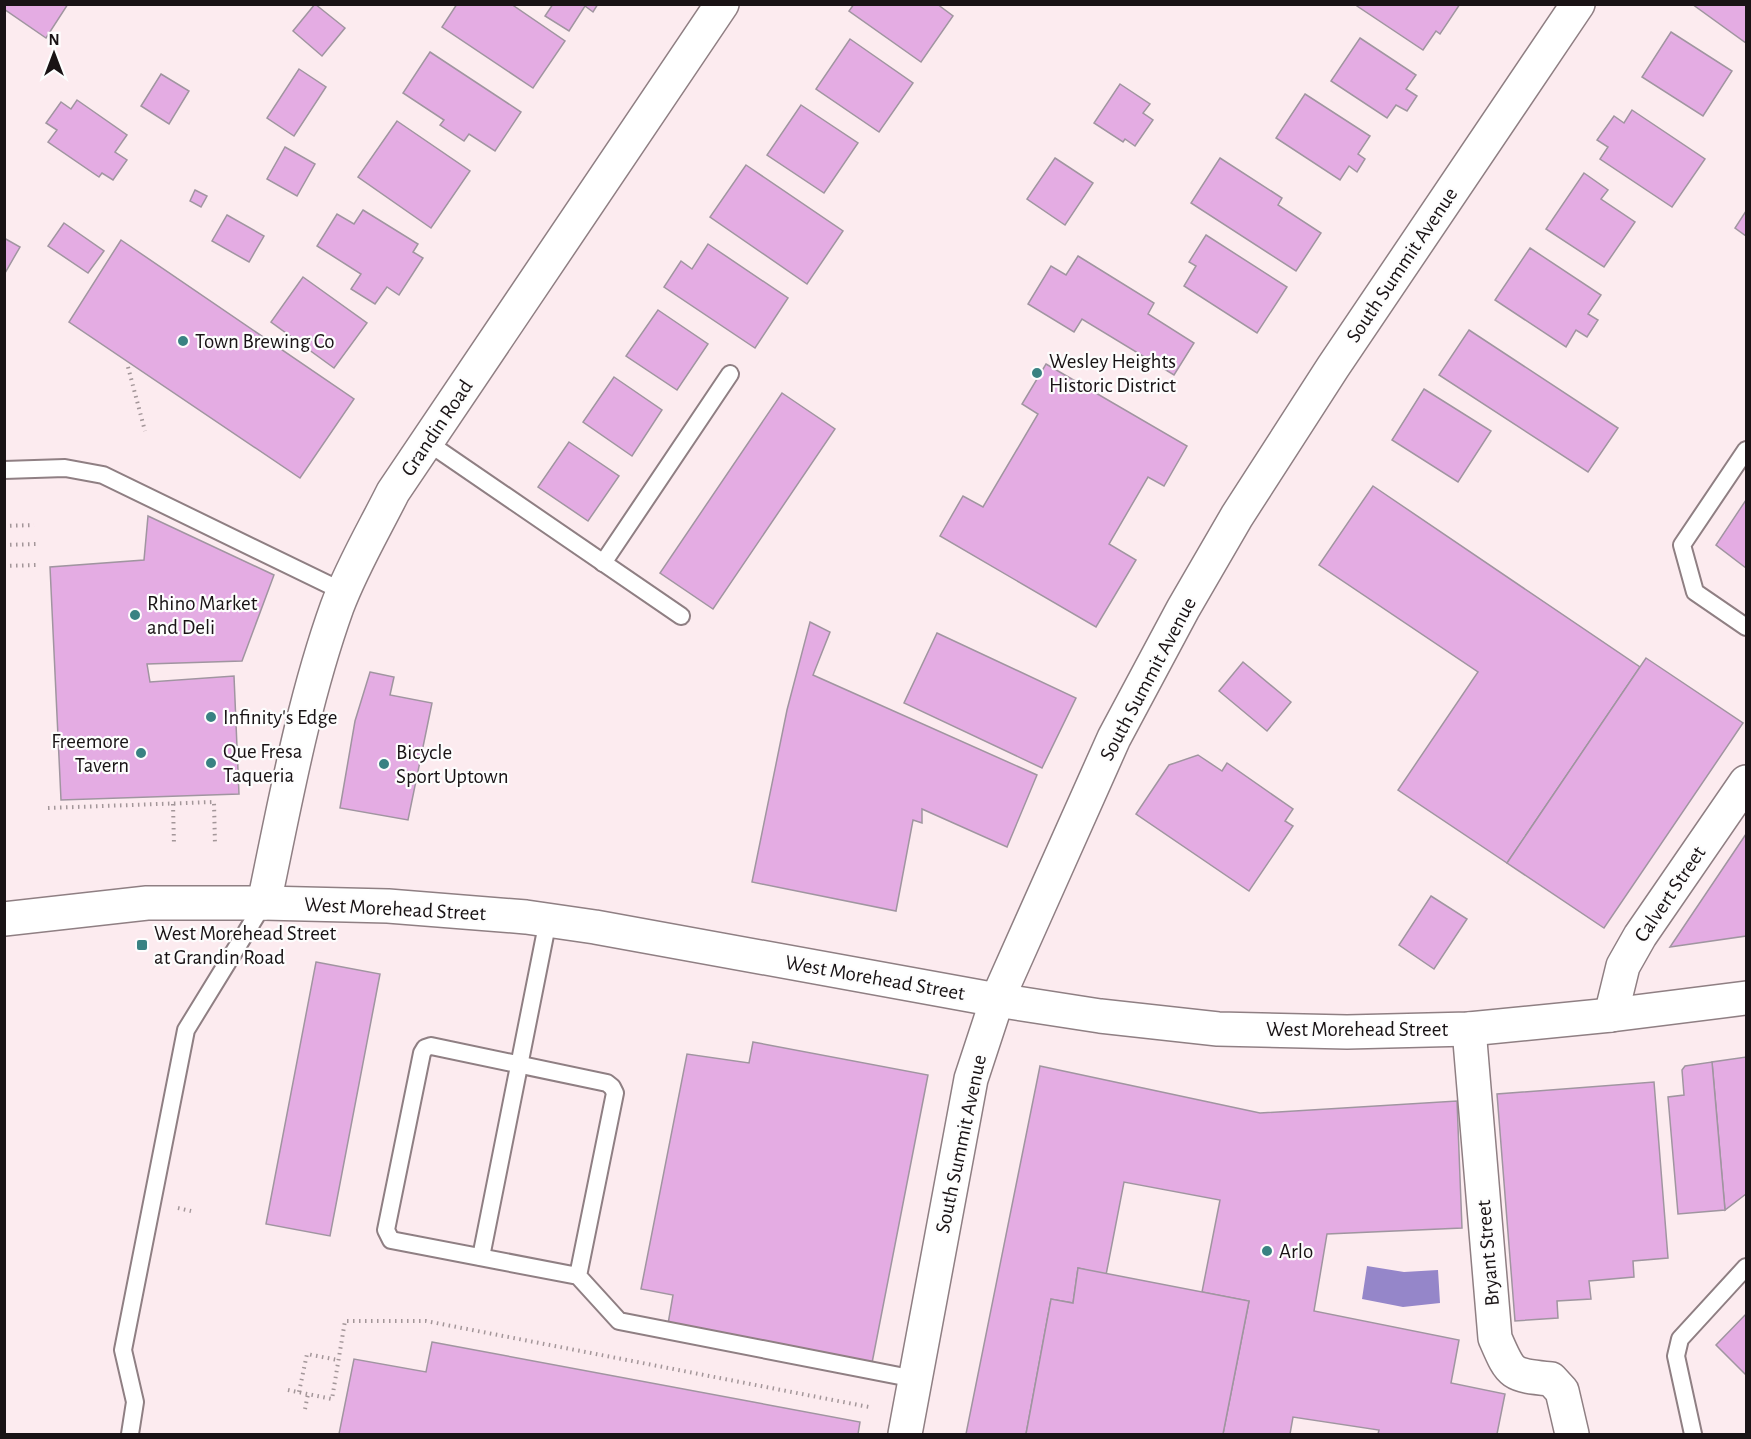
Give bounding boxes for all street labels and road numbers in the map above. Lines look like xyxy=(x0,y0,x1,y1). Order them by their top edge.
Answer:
street label: South Summit Avenue xyxy=(1342,184,1462,346)
street label: Grandin Road xyxy=(397,376,477,480)
street label: South Summit Avenue xyxy=(1096,594,1200,764)
street label: Calvert Street xyxy=(1630,842,1710,946)
street label: West Morehead Street xyxy=(303,894,487,924)
street label: West Morehead Street xyxy=(783,952,967,1004)
street label: West Morehead Street xyxy=(1266,1019,1448,1040)
street label: South Summit Avenue xyxy=(932,1053,990,1235)
street label: Bryant Street xyxy=(1473,1199,1503,1307)

